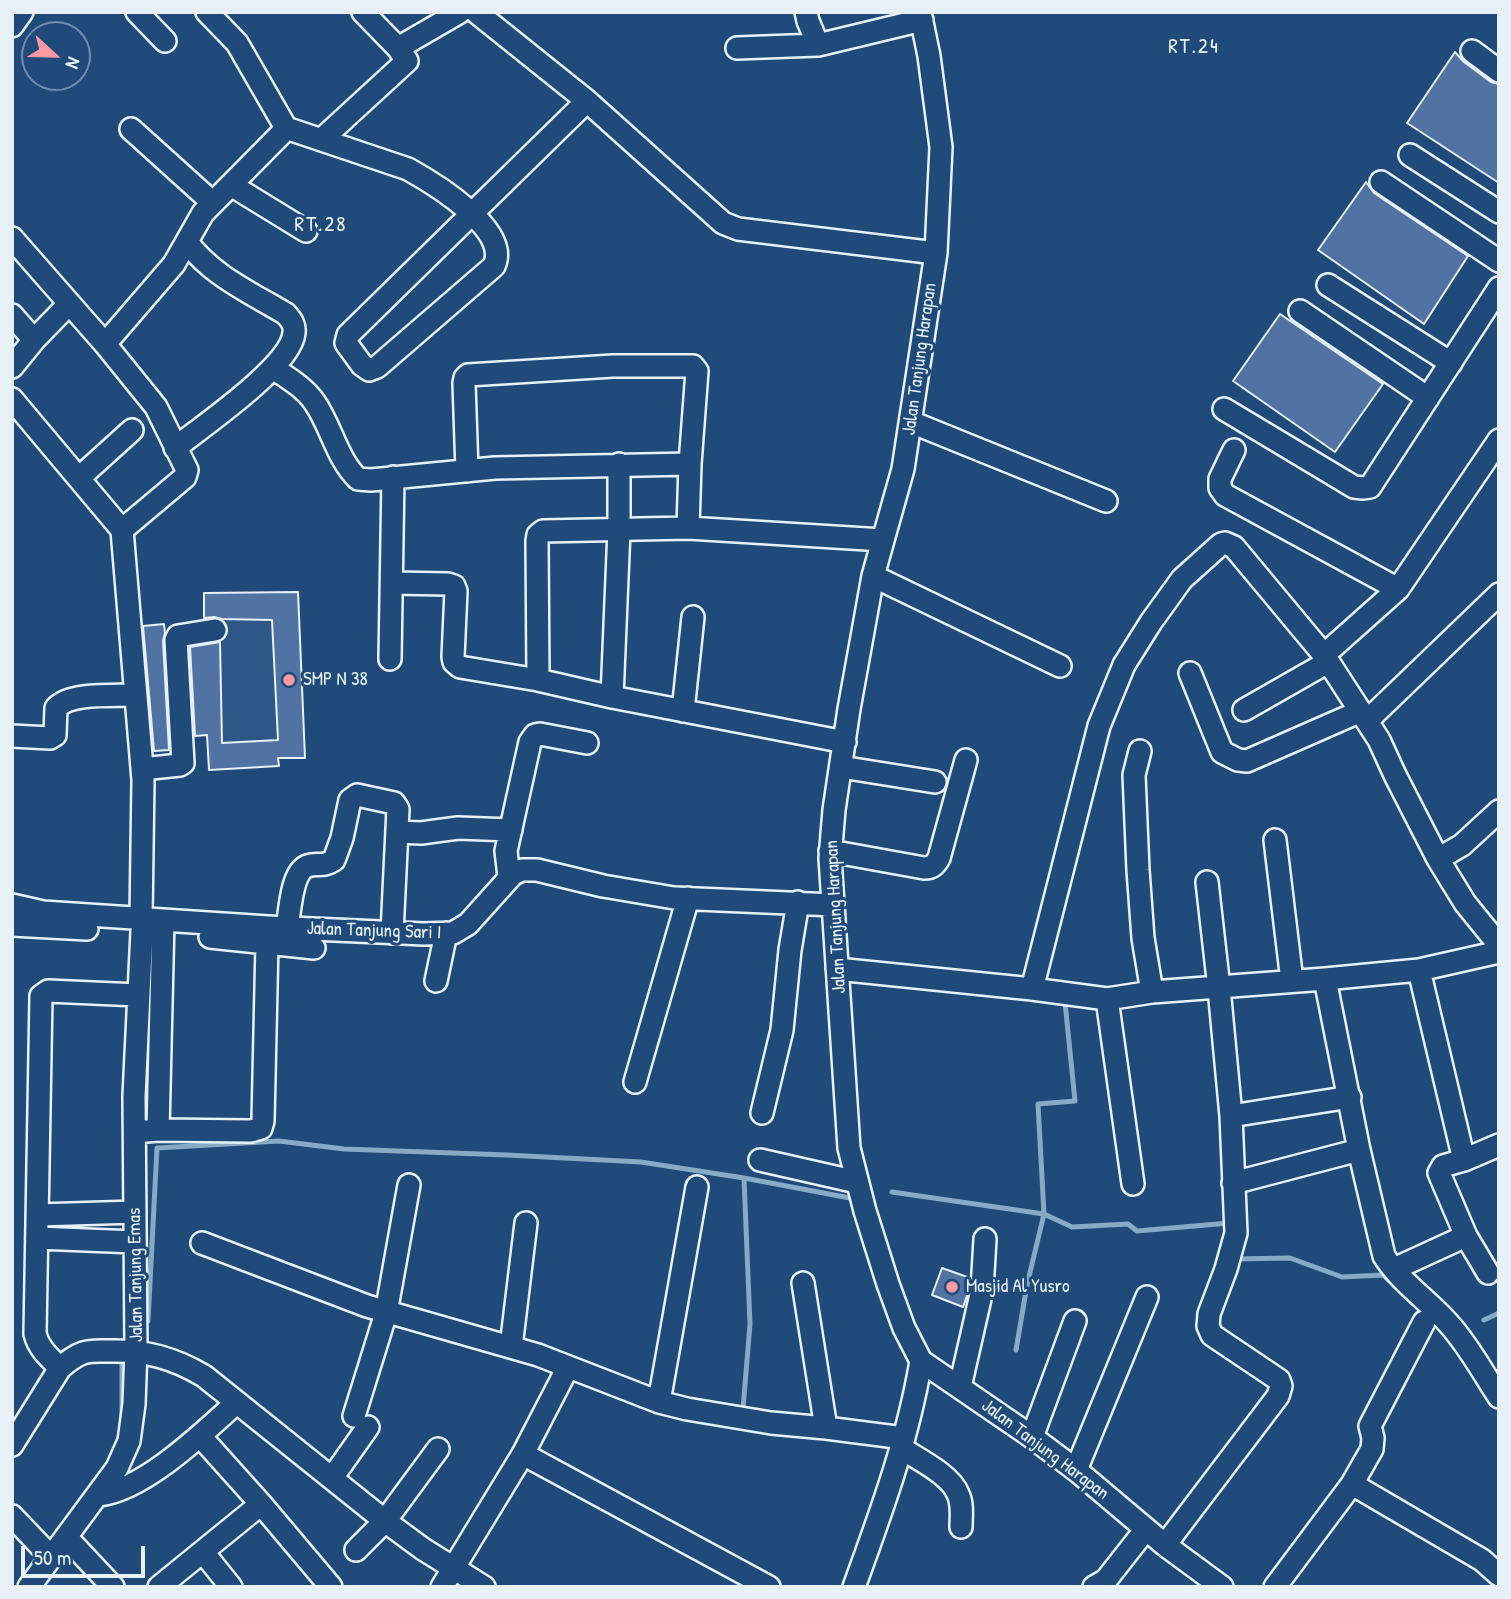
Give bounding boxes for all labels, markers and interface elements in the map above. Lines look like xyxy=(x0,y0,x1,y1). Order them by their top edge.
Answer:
north arrow xyxy=(21,21,91,91)
district label: RT.24 xyxy=(1169,34,1219,60)
text: N xyxy=(60,54,88,73)
district label: RT.28 xyxy=(295,212,347,238)
street label: Jalan Tanjung Harapan xyxy=(898,281,942,437)
place label: SMP N 38 xyxy=(303,669,368,691)
marker: SMP N 38 xyxy=(281,672,297,688)
street label: Jalan Tanjung Harapan xyxy=(821,840,851,994)
street label: Jalan Tanjung Sari I xyxy=(306,917,442,945)
street label: Jalan Tanjung Emas xyxy=(123,1208,149,1342)
place label: Masjid Al Yusro xyxy=(966,1276,1070,1298)
marker: Masjid Al Yusro xyxy=(944,1279,960,1295)
street label: Jalan Tanjung Harapan xyxy=(977,1395,1113,1505)
scale bar xyxy=(24,1532,149,1576)
text: 50 m xyxy=(34,1543,71,1572)

